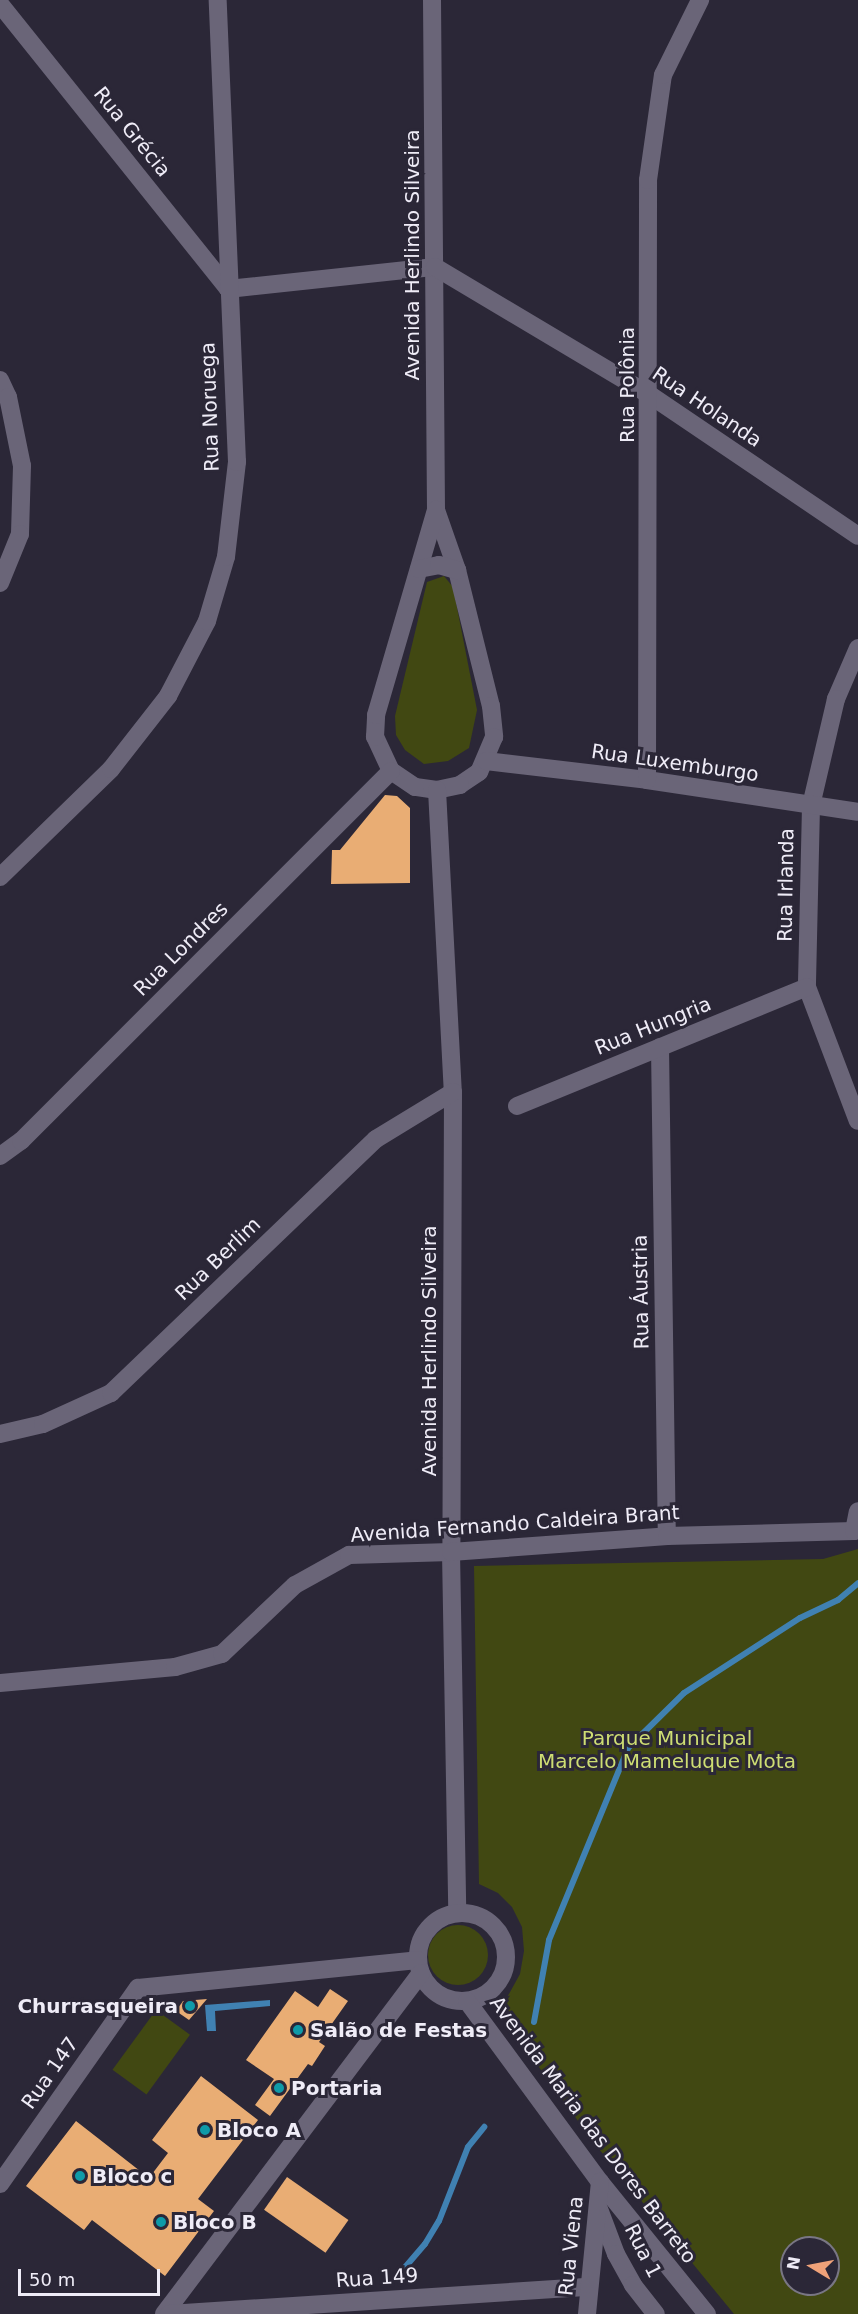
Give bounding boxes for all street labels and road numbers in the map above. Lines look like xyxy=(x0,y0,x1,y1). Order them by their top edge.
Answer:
street label: Rua Grécia xyxy=(88,82,176,182)
street label: Avenida Herlindo Silveira xyxy=(400,130,424,380)
street label: Rua Polônia xyxy=(615,327,639,443)
street label: Rua Noruega xyxy=(196,342,224,472)
street label: Rua Holanda xyxy=(648,362,766,452)
street label: Rua Luxemburgo xyxy=(590,739,760,787)
street label: Rua Irlanda xyxy=(773,828,799,942)
street label: Rua Londres xyxy=(129,897,233,1001)
street label: Rua Hungria xyxy=(591,992,715,1060)
street label: Rua Berlim xyxy=(170,1212,266,1306)
street label: Avenida Herlindo Silveira xyxy=(417,1226,441,1476)
street label: Rua Áustria xyxy=(628,1234,654,1350)
street label: Avenida Fernando Caldeira Brant xyxy=(350,1501,680,1547)
street label: Avenida Maria das Dores Barreto xyxy=(485,1992,701,2268)
street label: Rua 147 xyxy=(17,2032,83,2114)
street label: Rua Viena xyxy=(554,2195,588,2297)
street label: Rua 1 xyxy=(619,2220,667,2282)
street label: Rua 149 xyxy=(335,2263,419,2293)

